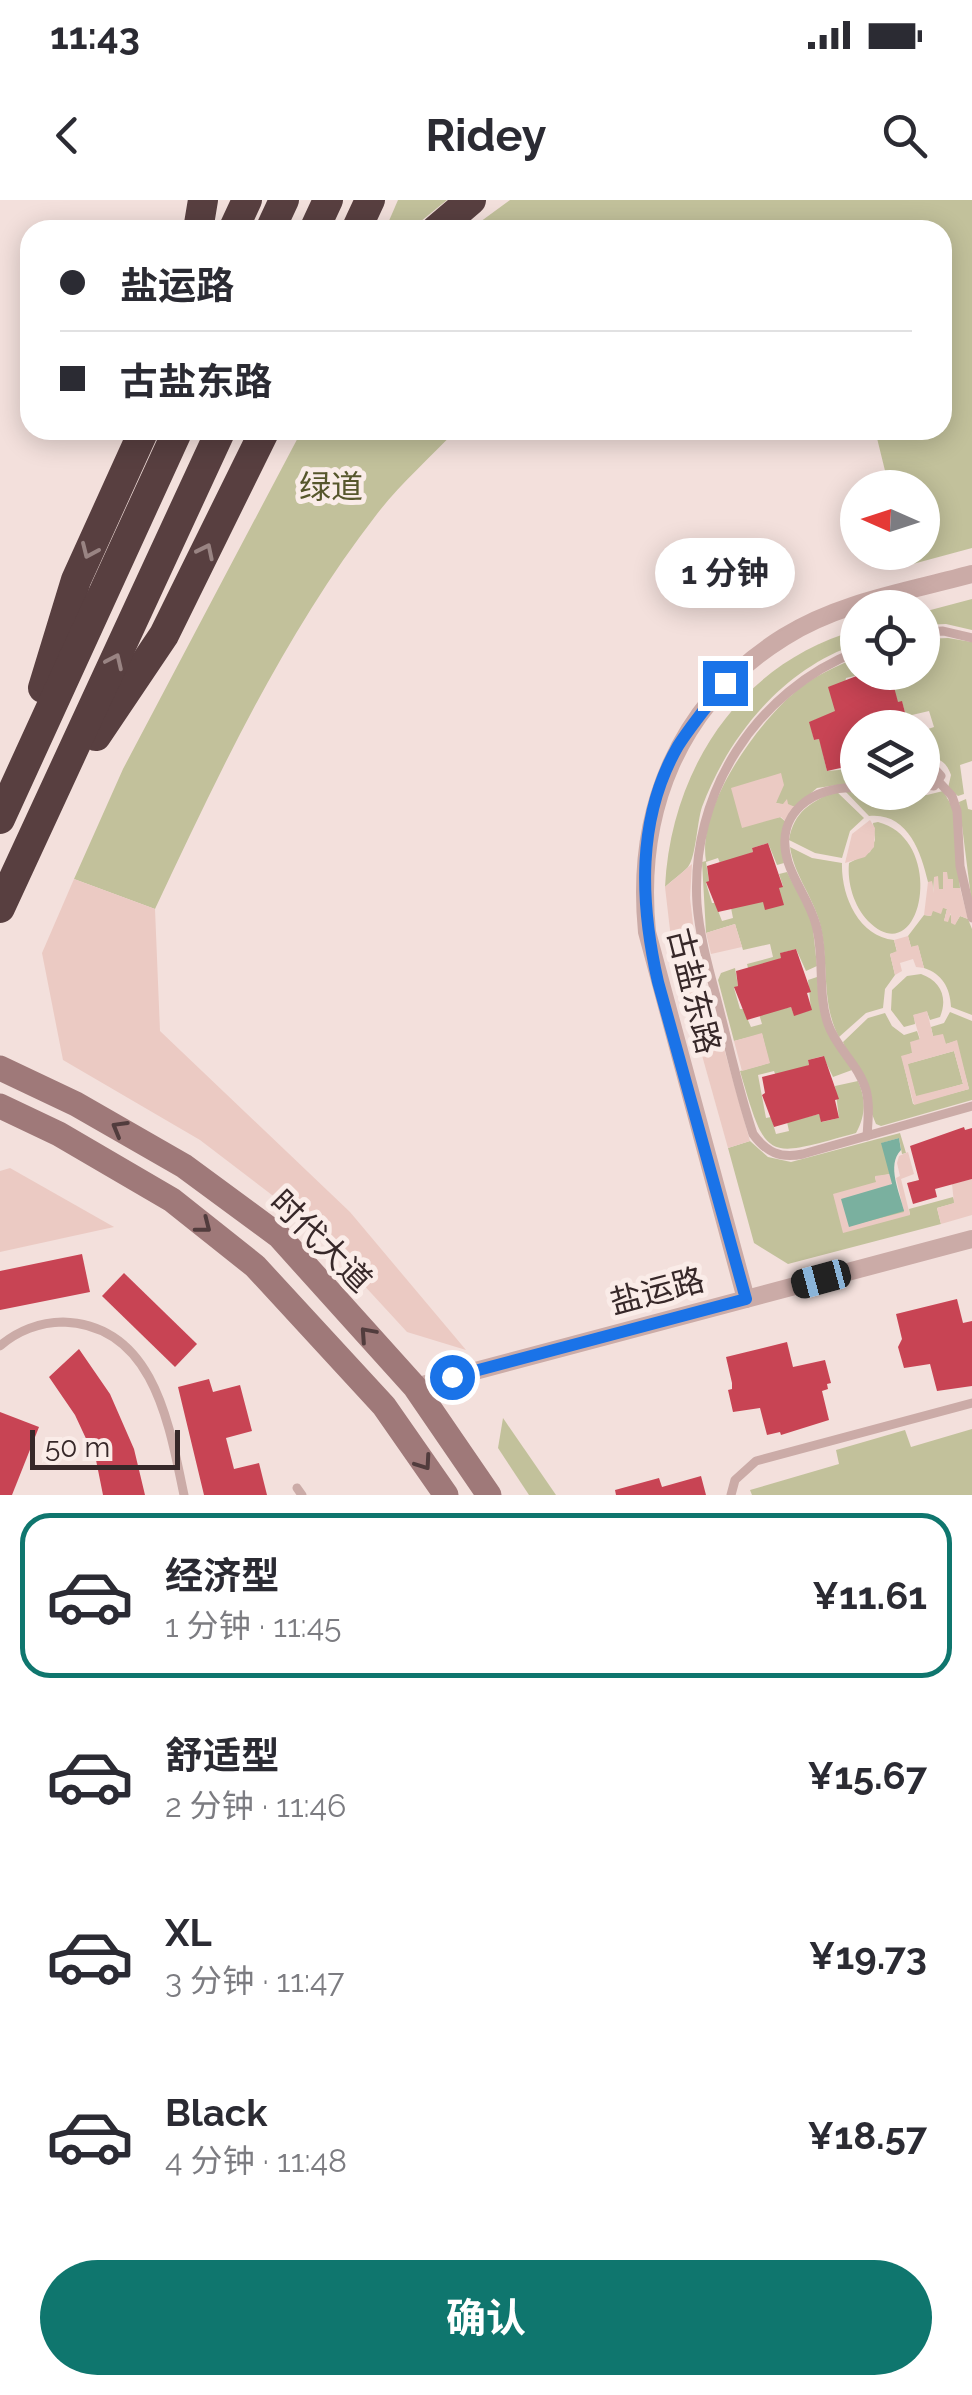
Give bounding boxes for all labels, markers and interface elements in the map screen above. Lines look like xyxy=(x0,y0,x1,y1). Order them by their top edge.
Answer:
text: 11:43 xyxy=(50,13,140,58)
icon: back xyxy=(40,108,95,163)
icon: search xyxy=(877,108,932,163)
text: Ridey xyxy=(425,109,547,162)
text: 盐运路 xyxy=(120,263,234,308)
text: 古盐东路 xyxy=(120,359,272,404)
park label: 绿道 xyxy=(299,468,363,505)
north arrow xyxy=(840,470,940,570)
map controls xyxy=(840,470,940,810)
callout: 1 分钟 xyxy=(655,538,795,608)
one-way arrow xyxy=(81,541,101,559)
one-way arrow xyxy=(193,544,213,562)
text: 1 分钟 xyxy=(681,554,769,591)
button: locate xyxy=(840,590,940,690)
one-way arrow xyxy=(102,653,122,671)
route end xyxy=(703,661,748,706)
button: layers xyxy=(840,710,940,810)
street label: 古盐东路 xyxy=(661,924,728,1057)
one-way arrow xyxy=(111,1121,129,1141)
street label: 时代大道 xyxy=(263,1182,380,1299)
one-way arrow xyxy=(193,1214,211,1232)
car xyxy=(788,1257,854,1301)
street label: 盐运路 xyxy=(606,1260,708,1321)
one-way arrow xyxy=(361,1327,379,1346)
route start xyxy=(430,1355,475,1400)
scale bar xyxy=(30,1425,180,1470)
text: 50 m xyxy=(45,1431,110,1464)
one-way arrow xyxy=(412,1452,430,1471)
icon: car xyxy=(45,1551,135,1641)
text: 经济型 xyxy=(165,1553,279,1598)
text: ¥11.61 xyxy=(812,1573,927,1618)
text: 1 分钟 · 11:45 xyxy=(165,1607,342,1644)
icon: car xyxy=(45,1731,135,1821)
text: 舒适型 xyxy=(165,1733,279,1778)
text: ¥15.67 xyxy=(807,1753,927,1798)
text: 2 分钟 · 11:46 xyxy=(165,1787,346,1824)
text: XL xyxy=(165,1910,212,1955)
icon: car xyxy=(45,1911,135,2001)
text: ¥19.73 xyxy=(808,1933,927,1978)
text: 3 分钟 · 11:47 xyxy=(165,1962,344,1999)
text: Black xyxy=(165,2090,267,2135)
icon: car xyxy=(45,2091,135,2181)
text: ¥18.57 xyxy=(807,2113,927,2158)
text: 4 分钟 · 11:48 xyxy=(165,2142,347,2179)
button: 确认 xyxy=(40,2260,932,2375)

